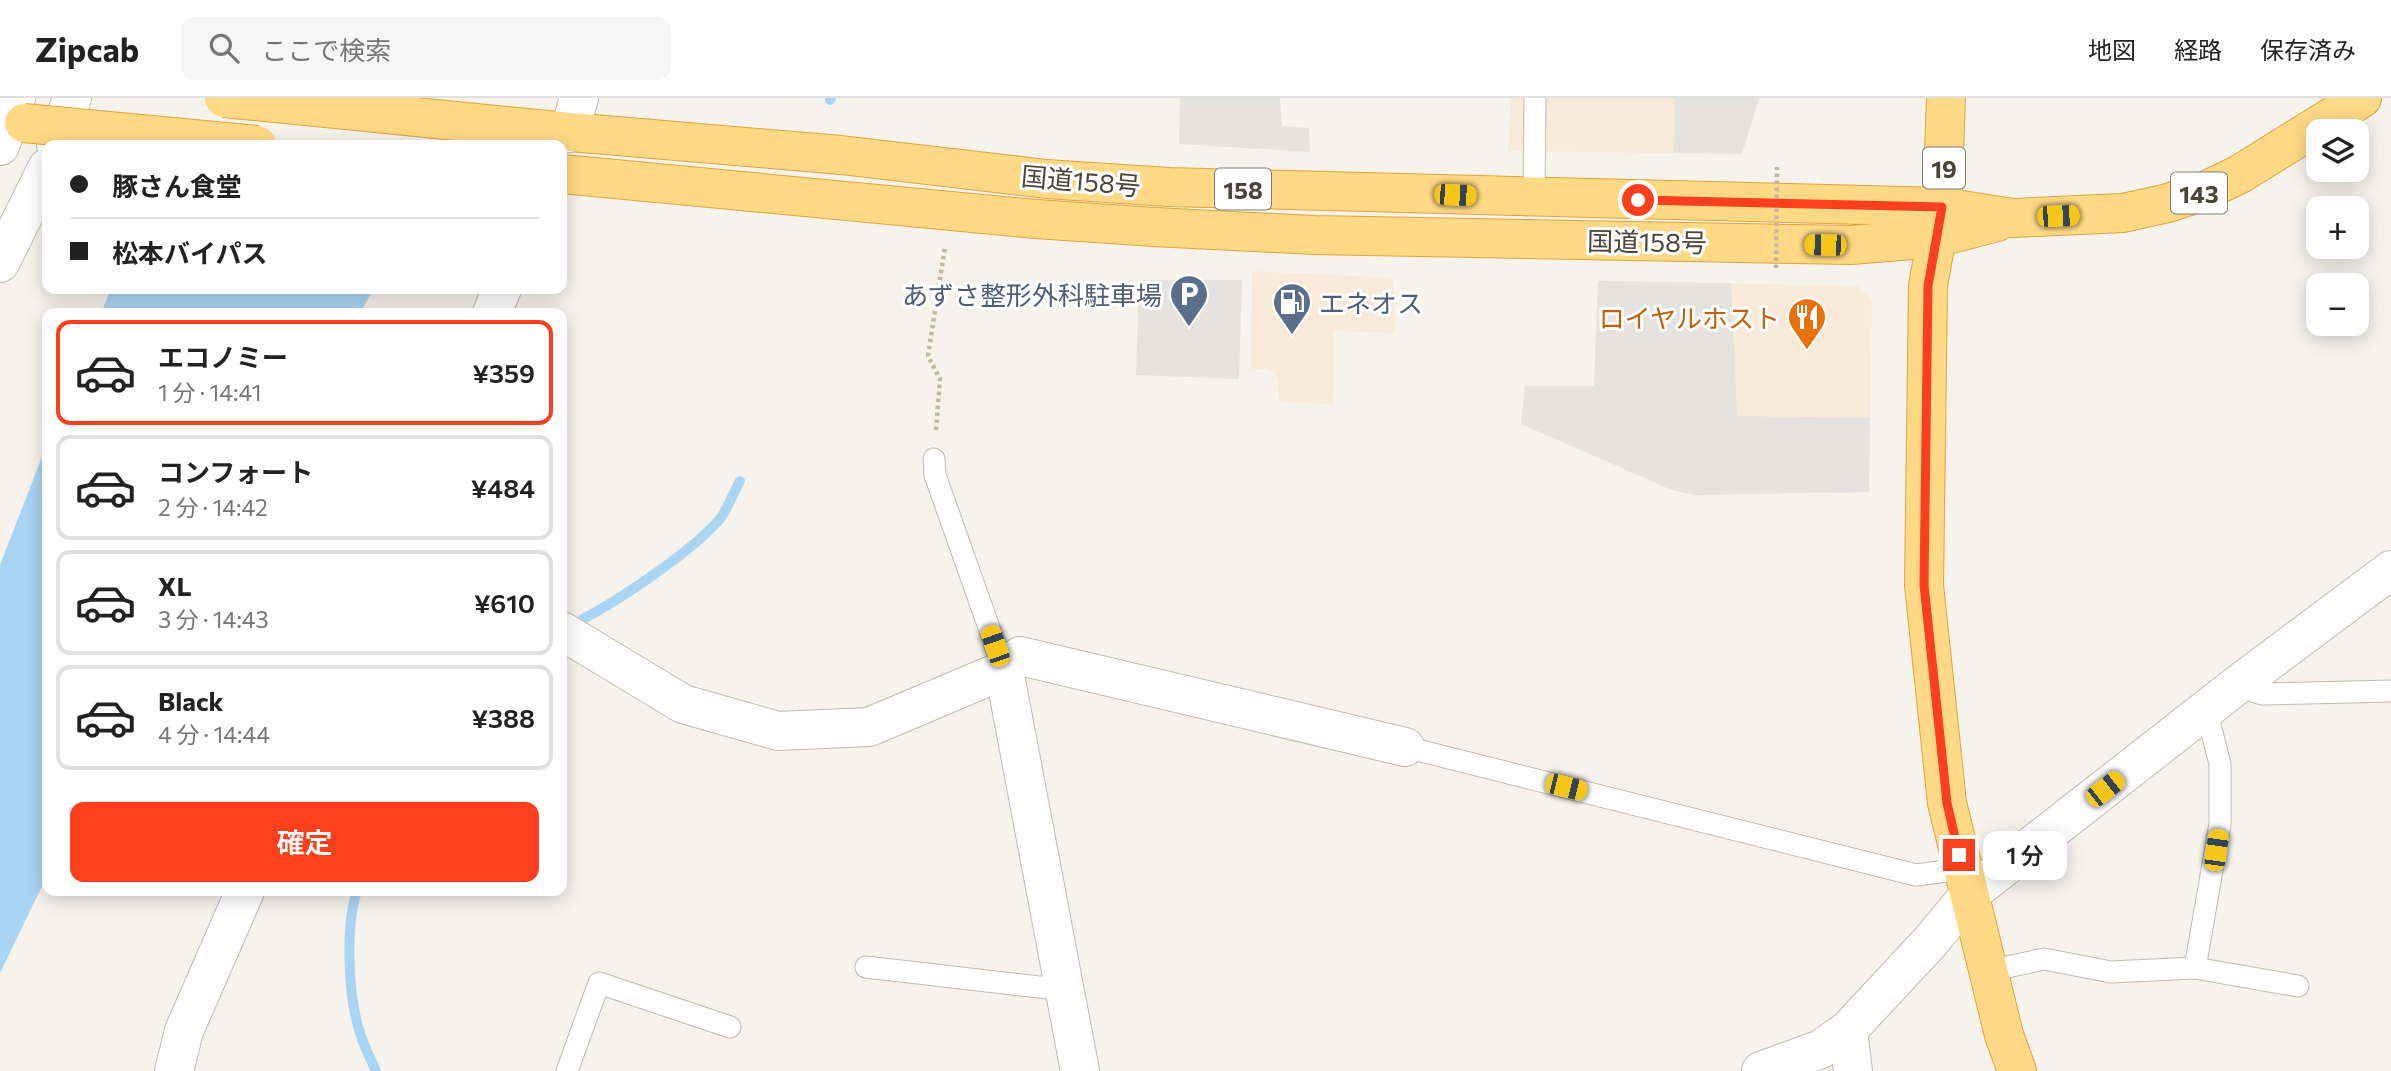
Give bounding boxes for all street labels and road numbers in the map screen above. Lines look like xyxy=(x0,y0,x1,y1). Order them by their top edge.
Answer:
road number: 19 xyxy=(1923,148,1965,188)
street label: 国道158号 xyxy=(1020,159,1142,201)
road number: 158 xyxy=(1215,168,1271,210)
road number: 143 xyxy=(2171,172,2227,214)
street label: 国道158号 xyxy=(1587,224,1707,258)

